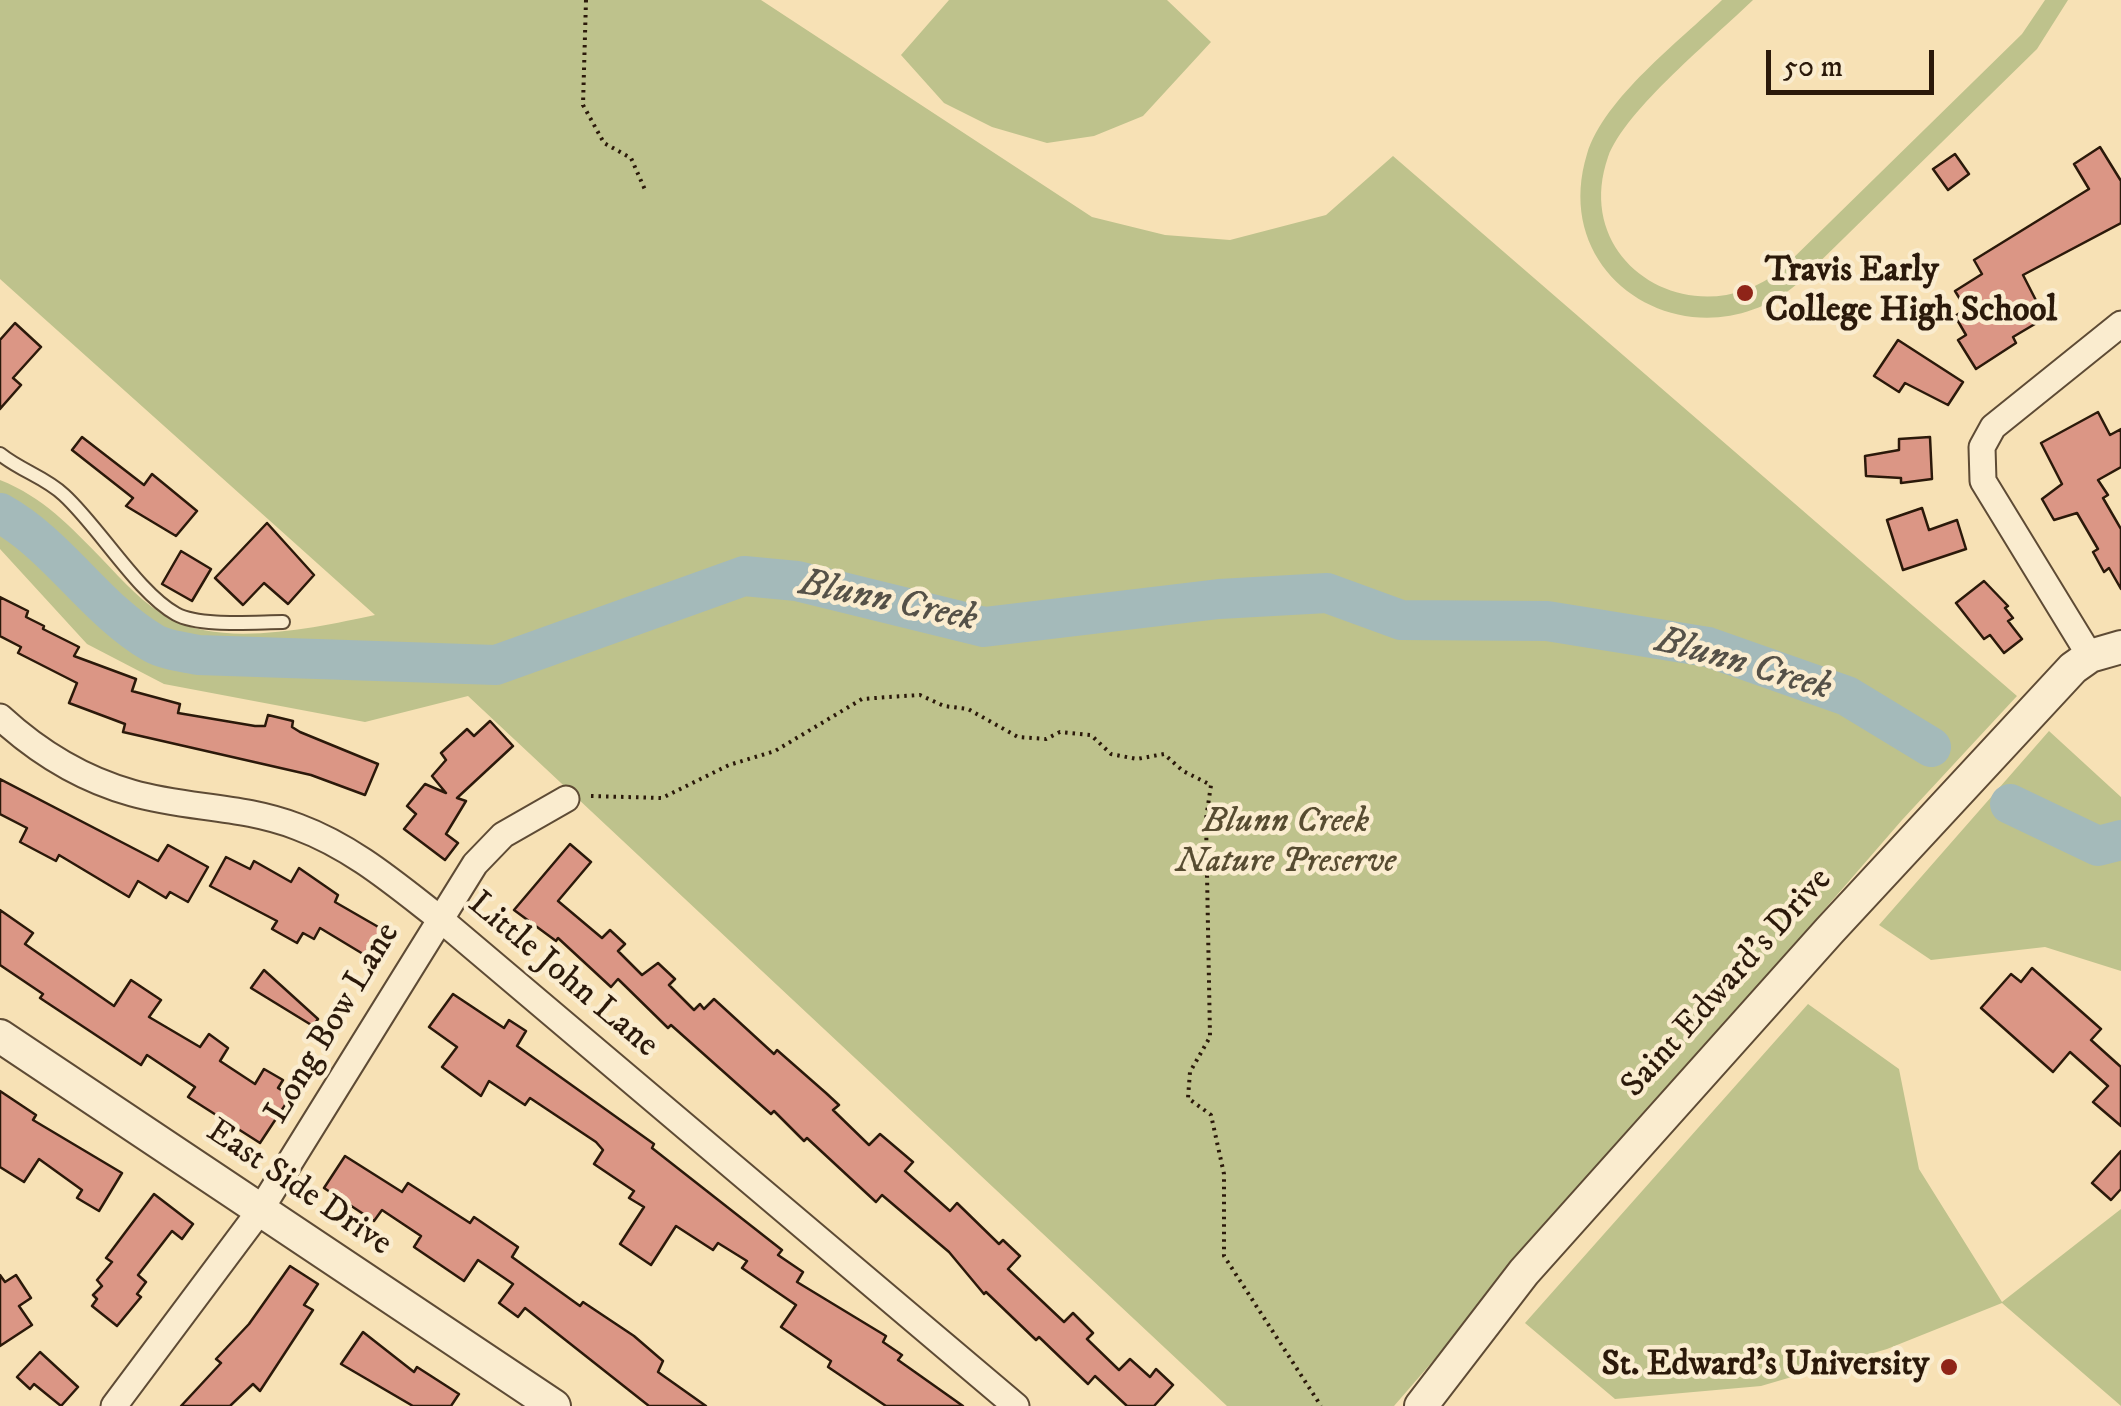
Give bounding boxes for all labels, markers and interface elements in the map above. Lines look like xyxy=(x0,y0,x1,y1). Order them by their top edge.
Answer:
scale bar xyxy=(1771,30,1938,92)
text: 50 m xyxy=(1783,49,1843,86)
place label: Travis Early College High School xyxy=(1765,252,2057,334)
marker: Travis Early College High School xyxy=(1734,282,1756,304)
water label: Blunn Creek xyxy=(795,562,981,644)
water label: Blunn Creek xyxy=(1650,619,1836,713)
park label: Blunn Creek Nature Preserve xyxy=(1176,803,1396,885)
street label: Saint Edward's Drive xyxy=(1614,861,1842,1107)
street label: Little John Lane xyxy=(458,884,666,1068)
street label: Long Bow Lane xyxy=(258,916,410,1132)
street label: East Side Drive xyxy=(197,1112,399,1266)
place label: St. Edward's University xyxy=(1601,1346,1929,1388)
marker: St. Edward's University xyxy=(1938,1356,1960,1378)

